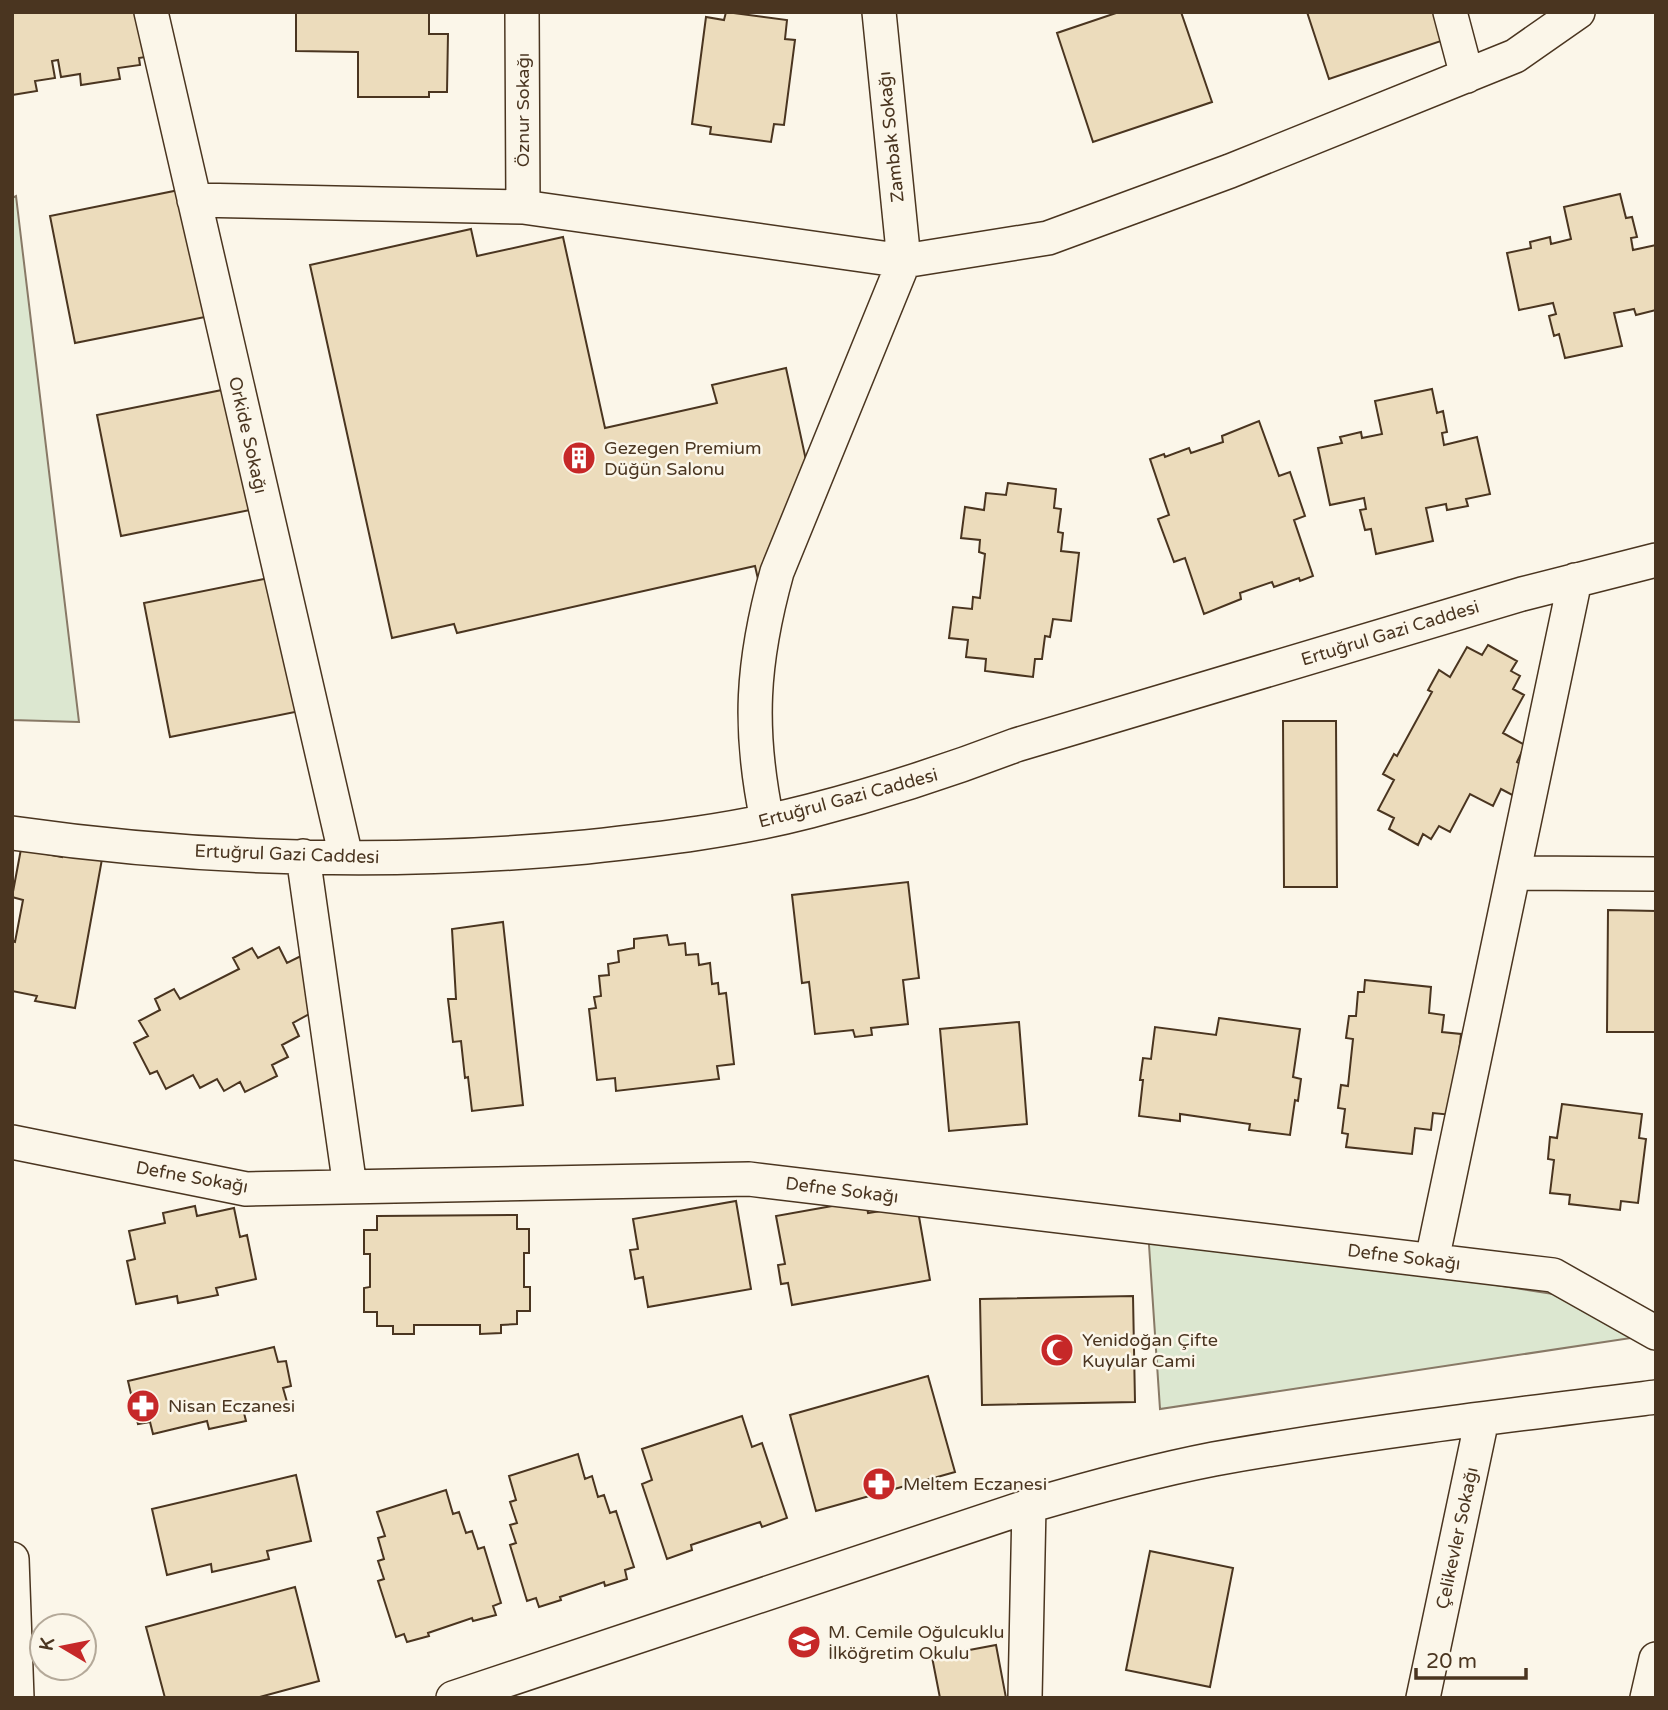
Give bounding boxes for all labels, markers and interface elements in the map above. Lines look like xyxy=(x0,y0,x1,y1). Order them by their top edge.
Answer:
street label: Öznur Sokağı xyxy=(512,53,534,167)
street label: Zambak Sokağı xyxy=(873,70,909,204)
street label: Orkide Sokağı xyxy=(224,374,272,496)
place label: Gezegen Premium Düğün Salonu xyxy=(604,437,761,480)
building icon: Gezegen Premium Düğün Salonu xyxy=(560,439,598,477)
street label: Ertuğrul Gazi Caddesi xyxy=(1298,595,1482,671)
street label: Ertuğrul Gazi Caddesi xyxy=(756,763,940,833)
street label: Ertuğrul Gazi Caddesi xyxy=(194,840,380,868)
street label: Defne Sokağı xyxy=(134,1156,250,1198)
street label: Defne Sokağı xyxy=(784,1172,900,1208)
street label: Defne Sokağı xyxy=(1346,1239,1462,1275)
place label: Yenidoğan Çifte Kuyular Cami xyxy=(1082,1329,1218,1372)
mosque icon: Yenidoğan Çifte Kuyular Cami xyxy=(1038,1331,1076,1369)
pharmacy icon: Nisan Eczanesi xyxy=(124,1387,162,1425)
place label: Nisan Eczanesi xyxy=(168,1395,295,1417)
pharmacy icon: Meltem Eczanesi xyxy=(860,1465,898,1503)
street label: Çelikevler Sokağı xyxy=(1431,1465,1483,1611)
place label: Meltem Eczanesi xyxy=(903,1473,1047,1495)
north arrow xyxy=(28,1612,98,1682)
place label: M. Cemile Oğulcuklu İlköğretim Okulu xyxy=(828,1621,1004,1664)
school or university icon: M. Cemile Oğulcuklu İlköğretim Okulu xyxy=(785,1623,823,1661)
text: K xyxy=(35,1636,59,1652)
scale bar xyxy=(1416,1636,1526,1680)
text: 20 m xyxy=(1426,1649,1477,1674)

